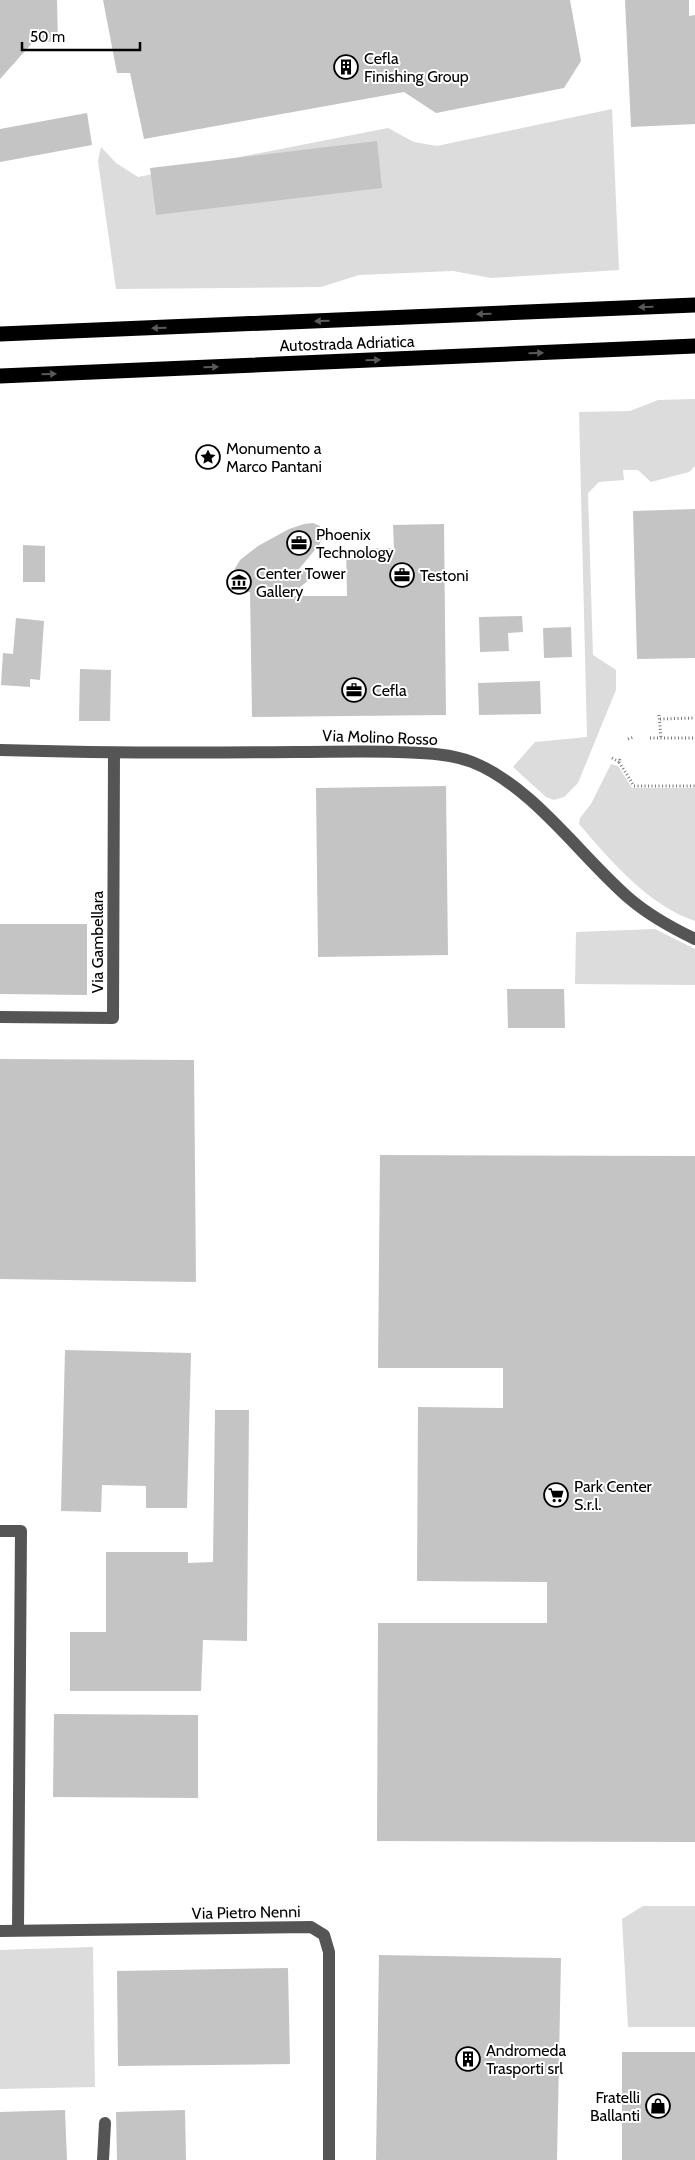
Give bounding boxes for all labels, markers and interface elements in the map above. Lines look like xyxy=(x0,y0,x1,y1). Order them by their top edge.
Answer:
scale bar xyxy=(22,20,140,52)
text: 50 m xyxy=(30,28,65,46)
place label: Cefla Finishing Group xyxy=(364,49,469,86)
building icon: Cefla Finishing Group xyxy=(333,54,359,80)
one-way arrow xyxy=(638,303,654,311)
one-way arrow xyxy=(476,310,492,318)
one-way arrow xyxy=(313,317,329,325)
one-way arrow xyxy=(151,324,167,332)
street label: Autostrada Adriatica xyxy=(279,332,415,355)
one-way arrow xyxy=(528,348,544,356)
one-way arrow xyxy=(366,355,382,363)
one-way arrow xyxy=(203,362,219,370)
one-way arrow xyxy=(41,369,57,377)
place label: Monumento a Marco Pantani xyxy=(226,439,322,476)
place icon: Monumento a Marco Pantani xyxy=(195,444,221,470)
place label: Phoenix Technology xyxy=(316,525,394,562)
office icon: Phoenix Technology xyxy=(286,530,312,556)
office icon: Testoni xyxy=(389,562,415,588)
place label: Center Tower Gallery xyxy=(256,564,347,601)
place label: Testoni xyxy=(420,566,469,585)
museum icon: Center Tower Gallery xyxy=(226,569,252,595)
office icon: Cefla xyxy=(341,677,367,703)
place label: Cefla xyxy=(372,681,407,700)
street label: Via Molino Rosso xyxy=(322,726,438,749)
street label: Via Gambellara xyxy=(88,890,107,993)
place label: Park Center S.r.l. xyxy=(574,1477,653,1514)
supermarket icon: Park Center S.r.l. xyxy=(543,1482,569,1508)
street label: Via Pietro Nenni xyxy=(191,1902,301,1923)
place label: Andromeda Trasporti srl xyxy=(486,2041,566,2078)
building icon: Andromeda Trasporti srl xyxy=(455,2046,481,2072)
place label: Fratelli Ballanti xyxy=(590,2088,640,2125)
shop icon: Fratelli Ballanti xyxy=(645,2093,671,2119)

